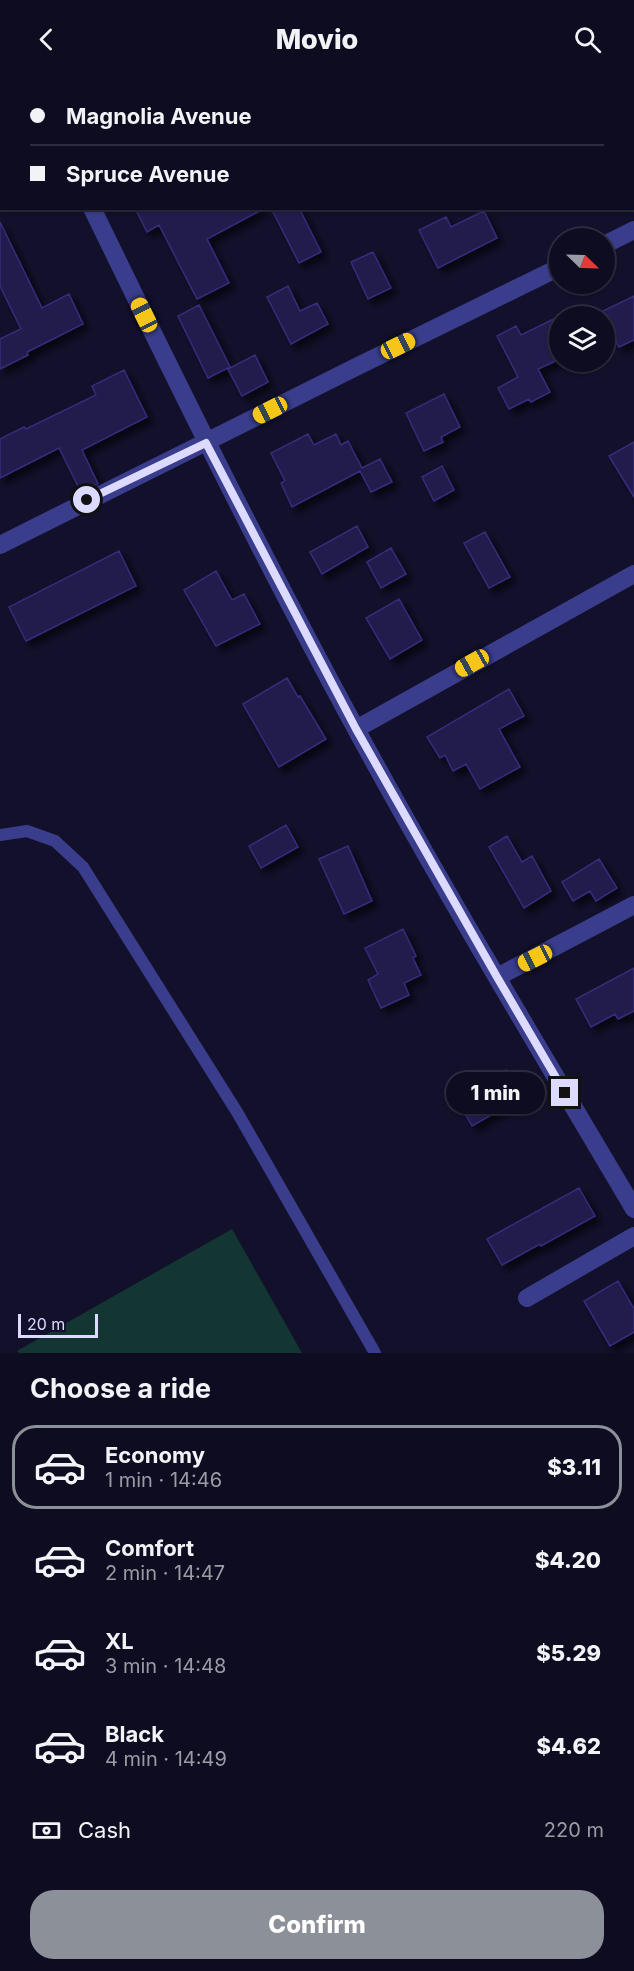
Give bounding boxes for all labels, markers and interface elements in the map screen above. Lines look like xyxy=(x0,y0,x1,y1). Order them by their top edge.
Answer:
icon: back xyxy=(30,23,63,56)
text: Movio xyxy=(276,23,358,56)
icon: search xyxy=(571,23,604,56)
text: Magnolia Avenue xyxy=(66,103,252,129)
text: Spruce Avenue xyxy=(66,161,230,187)
north arrow xyxy=(549,228,615,294)
map controls xyxy=(549,228,615,372)
car xyxy=(128,295,160,335)
button: layers xyxy=(549,306,615,372)
car xyxy=(378,330,418,362)
car xyxy=(250,394,290,426)
route start xyxy=(73,486,100,513)
car xyxy=(452,646,492,680)
car xyxy=(515,942,555,974)
callout: 1 min xyxy=(445,1072,544,1114)
route end xyxy=(551,1079,578,1106)
text: 1 min xyxy=(470,1081,521,1105)
scale bar xyxy=(18,1311,98,1338)
text: 20 m xyxy=(27,1314,65,1334)
text: Choose a ride xyxy=(30,1372,211,1405)
icon: car xyxy=(33,1440,87,1494)
text: Economy xyxy=(105,1442,205,1468)
text: $3.11 xyxy=(547,1454,601,1480)
text: 1 min · 14:46 xyxy=(105,1468,222,1492)
icon: car xyxy=(33,1533,87,1587)
text: Comfort xyxy=(105,1535,194,1561)
text: $4.20 xyxy=(535,1547,601,1573)
text: 2 min · 14:47 xyxy=(105,1561,225,1585)
icon: car xyxy=(33,1626,87,1680)
text: XL xyxy=(105,1628,134,1654)
text: $5.29 xyxy=(536,1640,601,1666)
text: 3 min · 14:48 xyxy=(105,1654,226,1678)
icon: car xyxy=(33,1719,87,1773)
text: Black xyxy=(105,1721,164,1747)
text: $4.62 xyxy=(536,1733,601,1759)
text: 4 min · 14:49 xyxy=(105,1747,227,1771)
icon: cash xyxy=(30,1814,63,1847)
text: Cash xyxy=(78,1817,131,1843)
text: 220 m xyxy=(544,1818,604,1842)
button: Confirm xyxy=(30,1890,604,1959)

